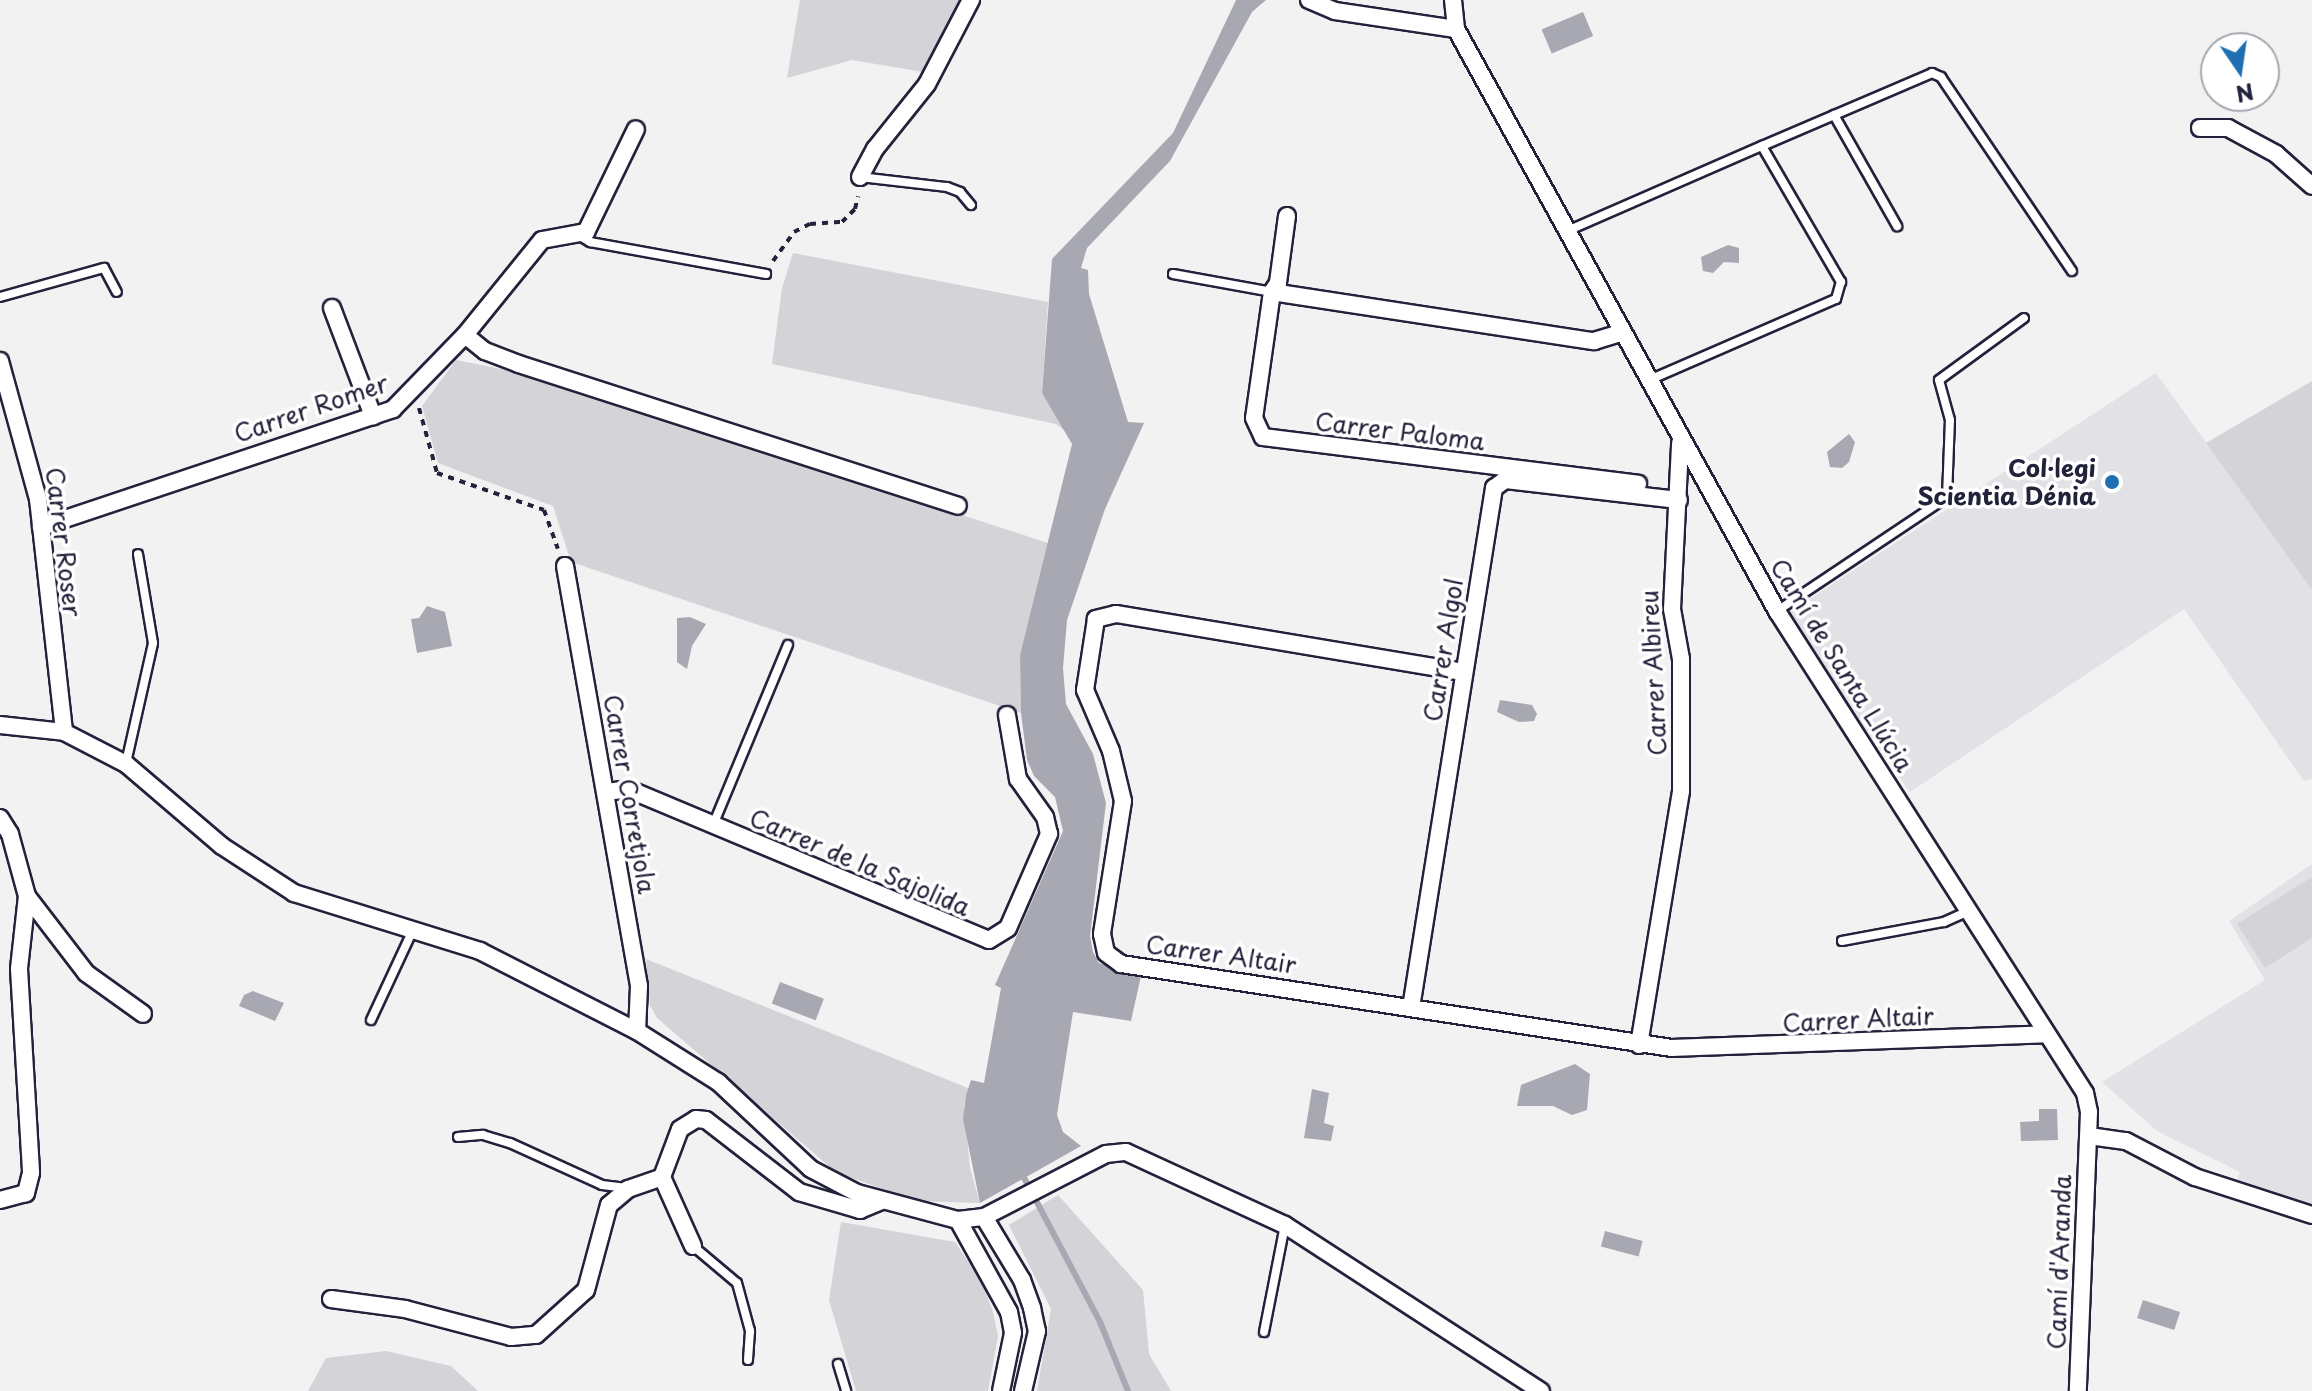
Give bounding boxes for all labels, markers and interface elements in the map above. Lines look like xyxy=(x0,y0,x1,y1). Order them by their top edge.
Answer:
north arrow xyxy=(2200,32,2280,112)
text: N xyxy=(2233,76,2257,112)
street label: Carrer Romer xyxy=(231,368,391,448)
street label: Carrer Paloma xyxy=(1313,406,1487,456)
place label: Col·legi Scientia Dénia xyxy=(1918,454,2096,510)
street label: Carrer Roser xyxy=(41,466,87,618)
marker: Col·legi Scientia Dénia xyxy=(2103,473,2121,491)
street label: Camí de Santa Llúcia xyxy=(1764,552,1920,778)
street label: Carrer Algol xyxy=(1417,576,1469,724)
street label: Carrer Albireu xyxy=(1634,589,1672,757)
street label: Carrer Corretjola xyxy=(598,691,662,897)
street label: Carrer de la Sajolida xyxy=(744,802,976,922)
street label: Carrer Altair xyxy=(1143,929,1299,979)
street label: Carrer Altair xyxy=(1781,1001,1935,1037)
street label: Camí d'Aranda xyxy=(2042,1174,2076,1350)

